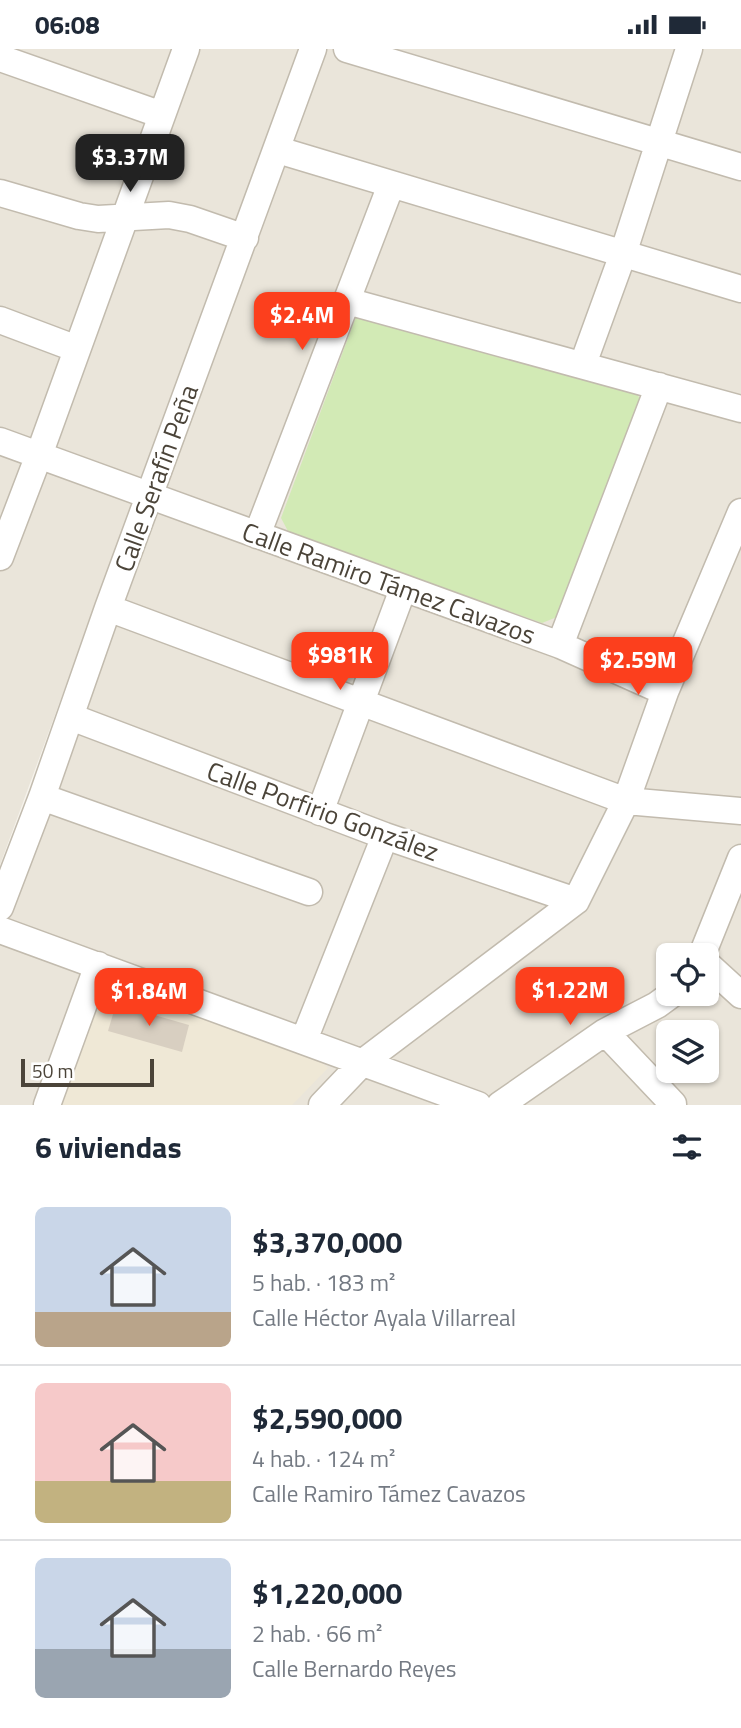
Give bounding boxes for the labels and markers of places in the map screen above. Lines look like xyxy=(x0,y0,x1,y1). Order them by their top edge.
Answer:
pin: $3.37M xyxy=(73,135,187,194)
pin: $2.4M xyxy=(253,293,351,352)
pin: $981K xyxy=(291,633,389,692)
pin: $2.59M xyxy=(581,637,695,697)
pin: $1.22M xyxy=(513,967,627,1027)
pin: $1.84M xyxy=(92,969,206,1028)

